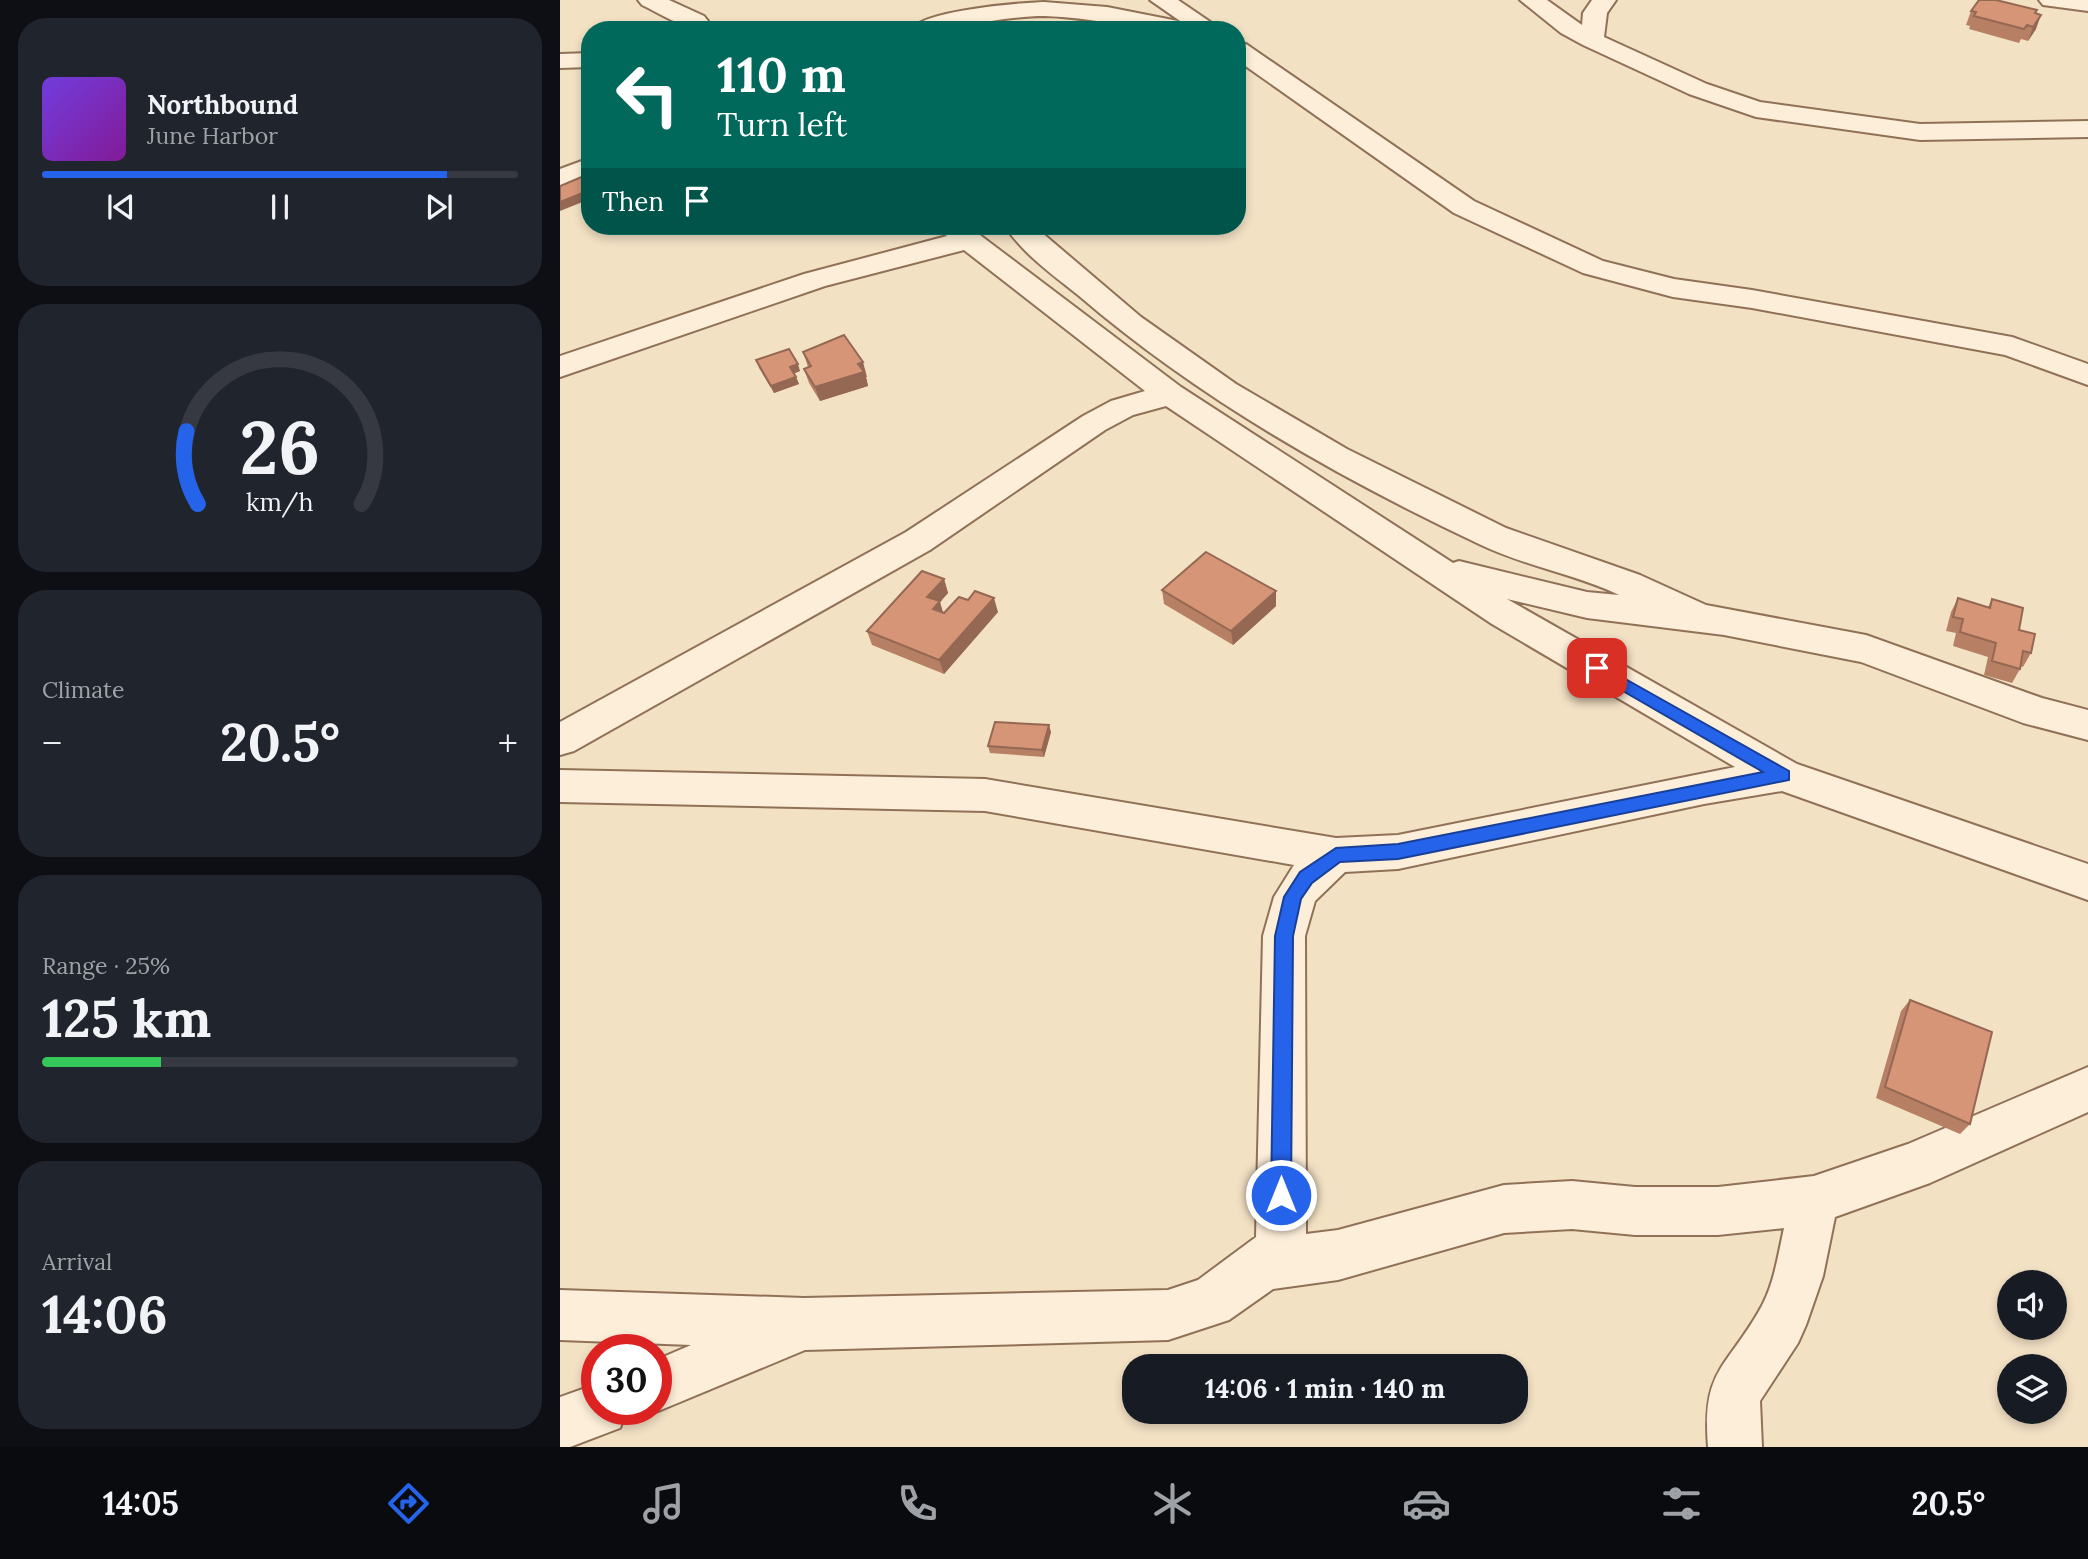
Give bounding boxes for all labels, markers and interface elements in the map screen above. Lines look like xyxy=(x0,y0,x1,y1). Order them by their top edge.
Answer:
text: 110 m xyxy=(717,43,846,105)
icon: left xyxy=(602,49,693,140)
text: Northbound xyxy=(147,88,298,121)
text: Turn left xyxy=(717,104,847,145)
text: June Harbor xyxy=(147,121,278,150)
icon: arrive xyxy=(678,182,716,220)
text: Then xyxy=(602,185,664,218)
icon: previous xyxy=(102,188,140,226)
icon: pause xyxy=(261,188,299,226)
icon: next xyxy=(420,188,458,226)
text: 26 xyxy=(240,401,320,494)
text: km/h xyxy=(246,485,314,517)
pin xyxy=(1567,638,1627,698)
icon: arrive xyxy=(1578,649,1616,687)
text: Climate xyxy=(42,675,124,704)
text: 20.5° xyxy=(220,709,340,775)
text: − xyxy=(42,719,62,767)
text: + xyxy=(498,719,518,767)
text: Range · 25% xyxy=(42,951,170,980)
text: 125 km xyxy=(42,985,211,1051)
position arrow xyxy=(1244,1158,1318,1232)
text: Arrival xyxy=(42,1247,112,1276)
map controls xyxy=(1997,1270,2067,1424)
button: sound xyxy=(1997,1270,2067,1340)
text: 14:06 xyxy=(42,1281,168,1347)
speed limit sign: 30 xyxy=(581,1334,672,1425)
button: layers xyxy=(1997,1354,2067,1424)
text: 14:06 · 1 min · 140 m xyxy=(1205,1372,1445,1405)
icon: directions xyxy=(384,1479,433,1528)
icon: music xyxy=(639,1479,688,1528)
icon: phone xyxy=(893,1479,942,1528)
icon: climate xyxy=(1148,1479,1197,1528)
icon: car xyxy=(1402,1479,1451,1528)
icon: filters xyxy=(1657,1479,1706,1528)
text: 14:05 xyxy=(103,1483,179,1524)
text: 20.5° xyxy=(1911,1483,1985,1524)

